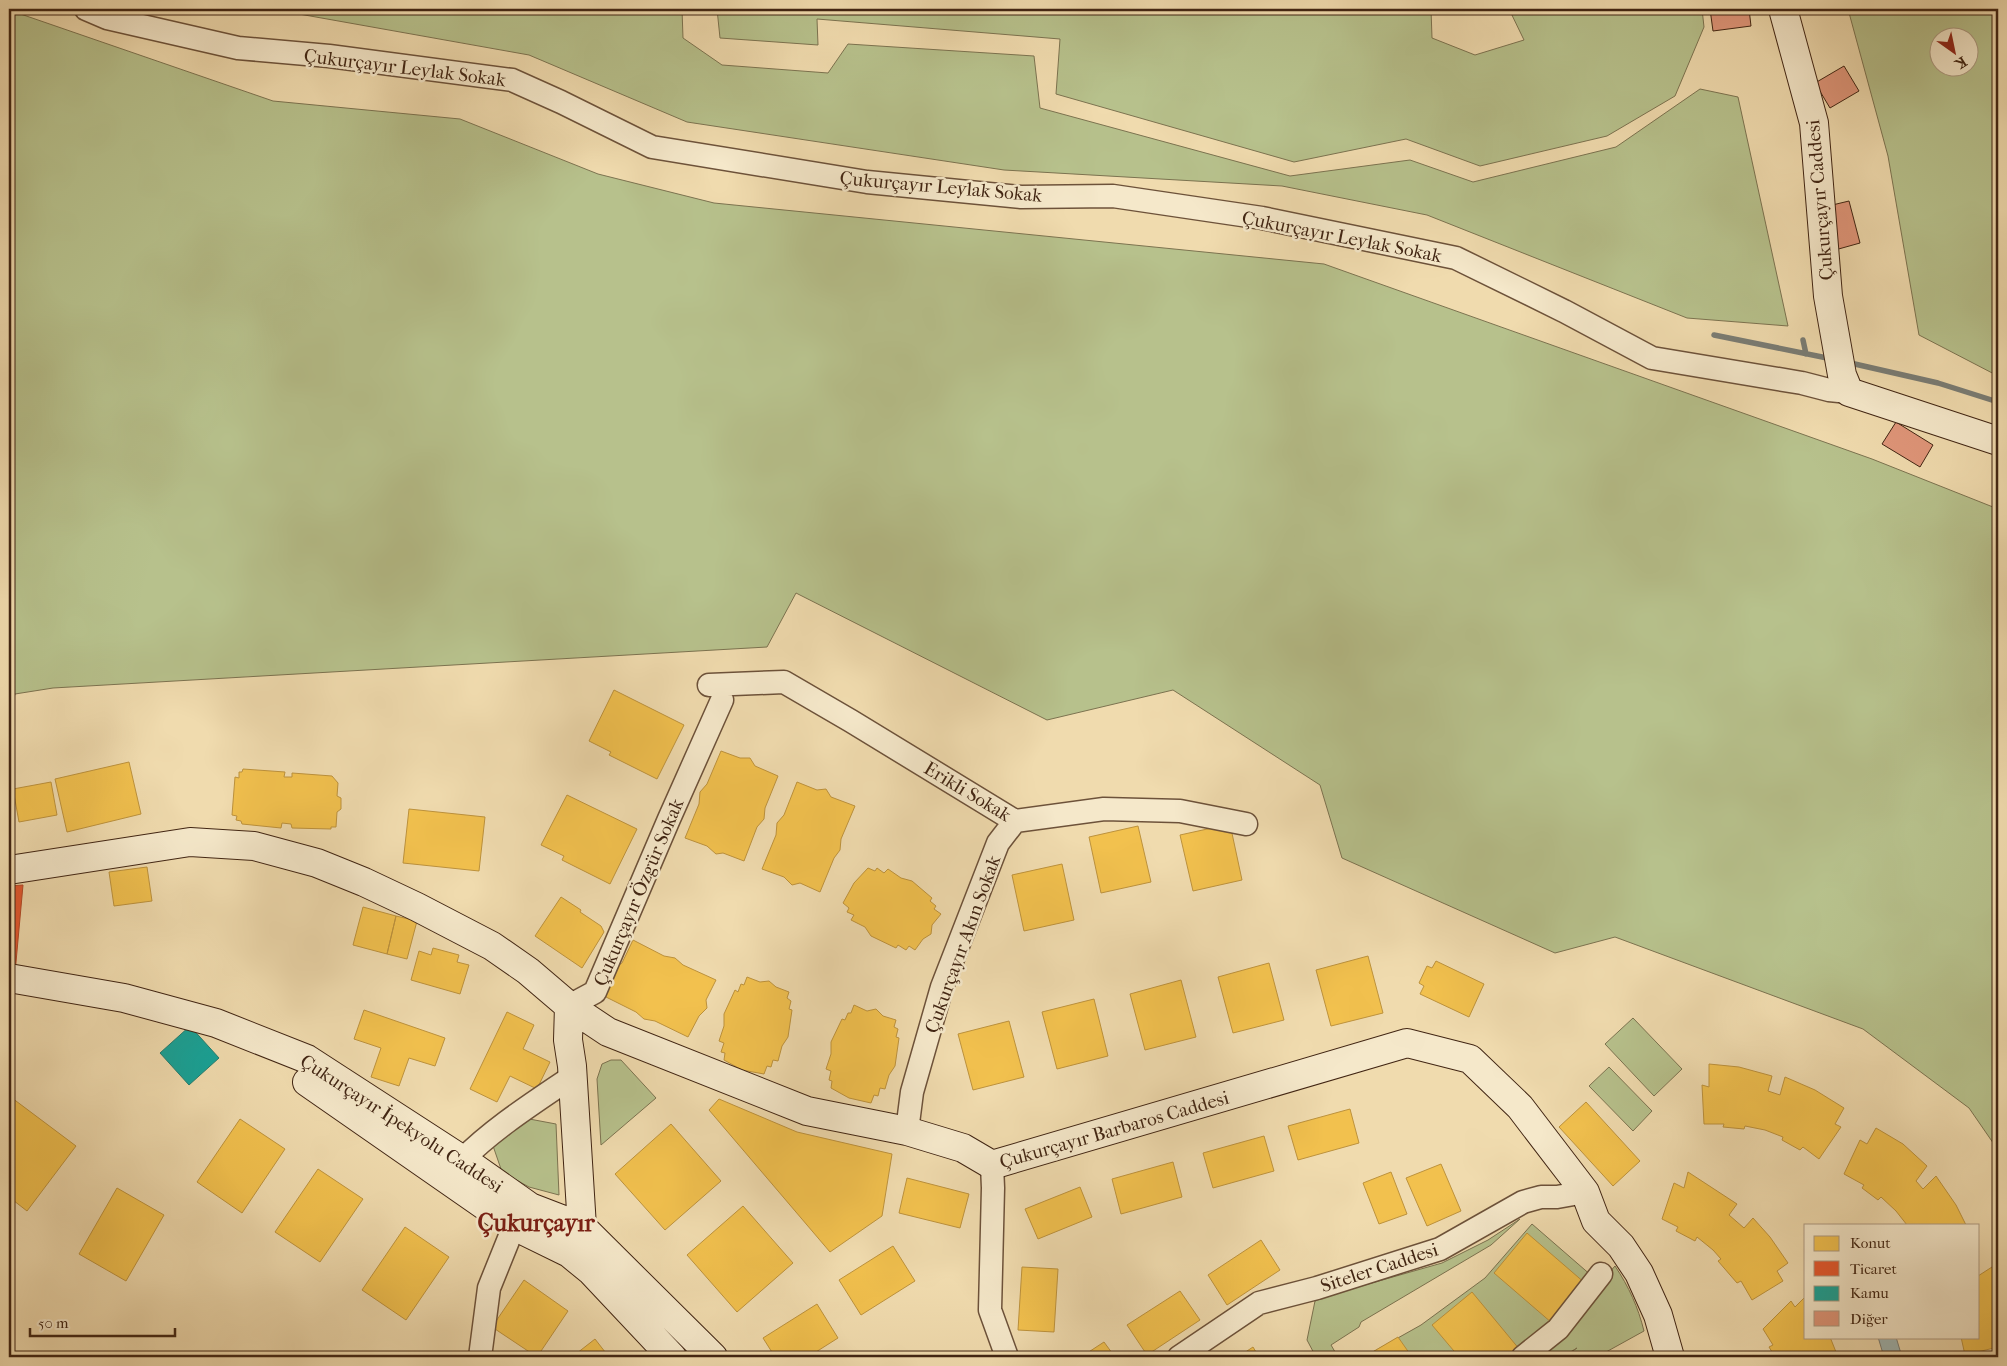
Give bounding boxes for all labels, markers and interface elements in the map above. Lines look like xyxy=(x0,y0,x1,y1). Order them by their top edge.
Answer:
north arrow xyxy=(1930,28,1980,78)
street label: Çukurçayır Leylak Sokak xyxy=(303,45,507,92)
text: K xyxy=(1951,53,1970,73)
street label: Çukurçayır Caddesi xyxy=(1802,118,1839,281)
street label: Çukurçayır Leylak Sokak xyxy=(839,167,1043,208)
street label: Çukurçayır Leylak Sokak xyxy=(1240,207,1444,268)
street label: Erikli Sokak xyxy=(920,757,1015,827)
street label: Çukurçayır Özgür Sokak xyxy=(589,795,689,990)
street label: Çukurçayır Akın Sokak xyxy=(921,852,1006,1036)
street label: Çukurçayır İpekyolu Caddesi xyxy=(295,1050,507,1199)
street label: Çukurçayır Barbaros Caddesi xyxy=(997,1087,1232,1174)
district label: Çukurçayır xyxy=(477,1209,595,1238)
legend xyxy=(1804,1224,1980,1338)
text: Konut xyxy=(1850,1234,1891,1252)
street label: Siteler Caddesi xyxy=(1318,1238,1441,1297)
text: Ticaret xyxy=(1850,1260,1897,1278)
text: Kamu xyxy=(1850,1284,1889,1302)
scale bar xyxy=(30,1306,175,1338)
text: Diğer xyxy=(1850,1310,1888,1328)
text: 50 m xyxy=(38,1314,69,1332)

